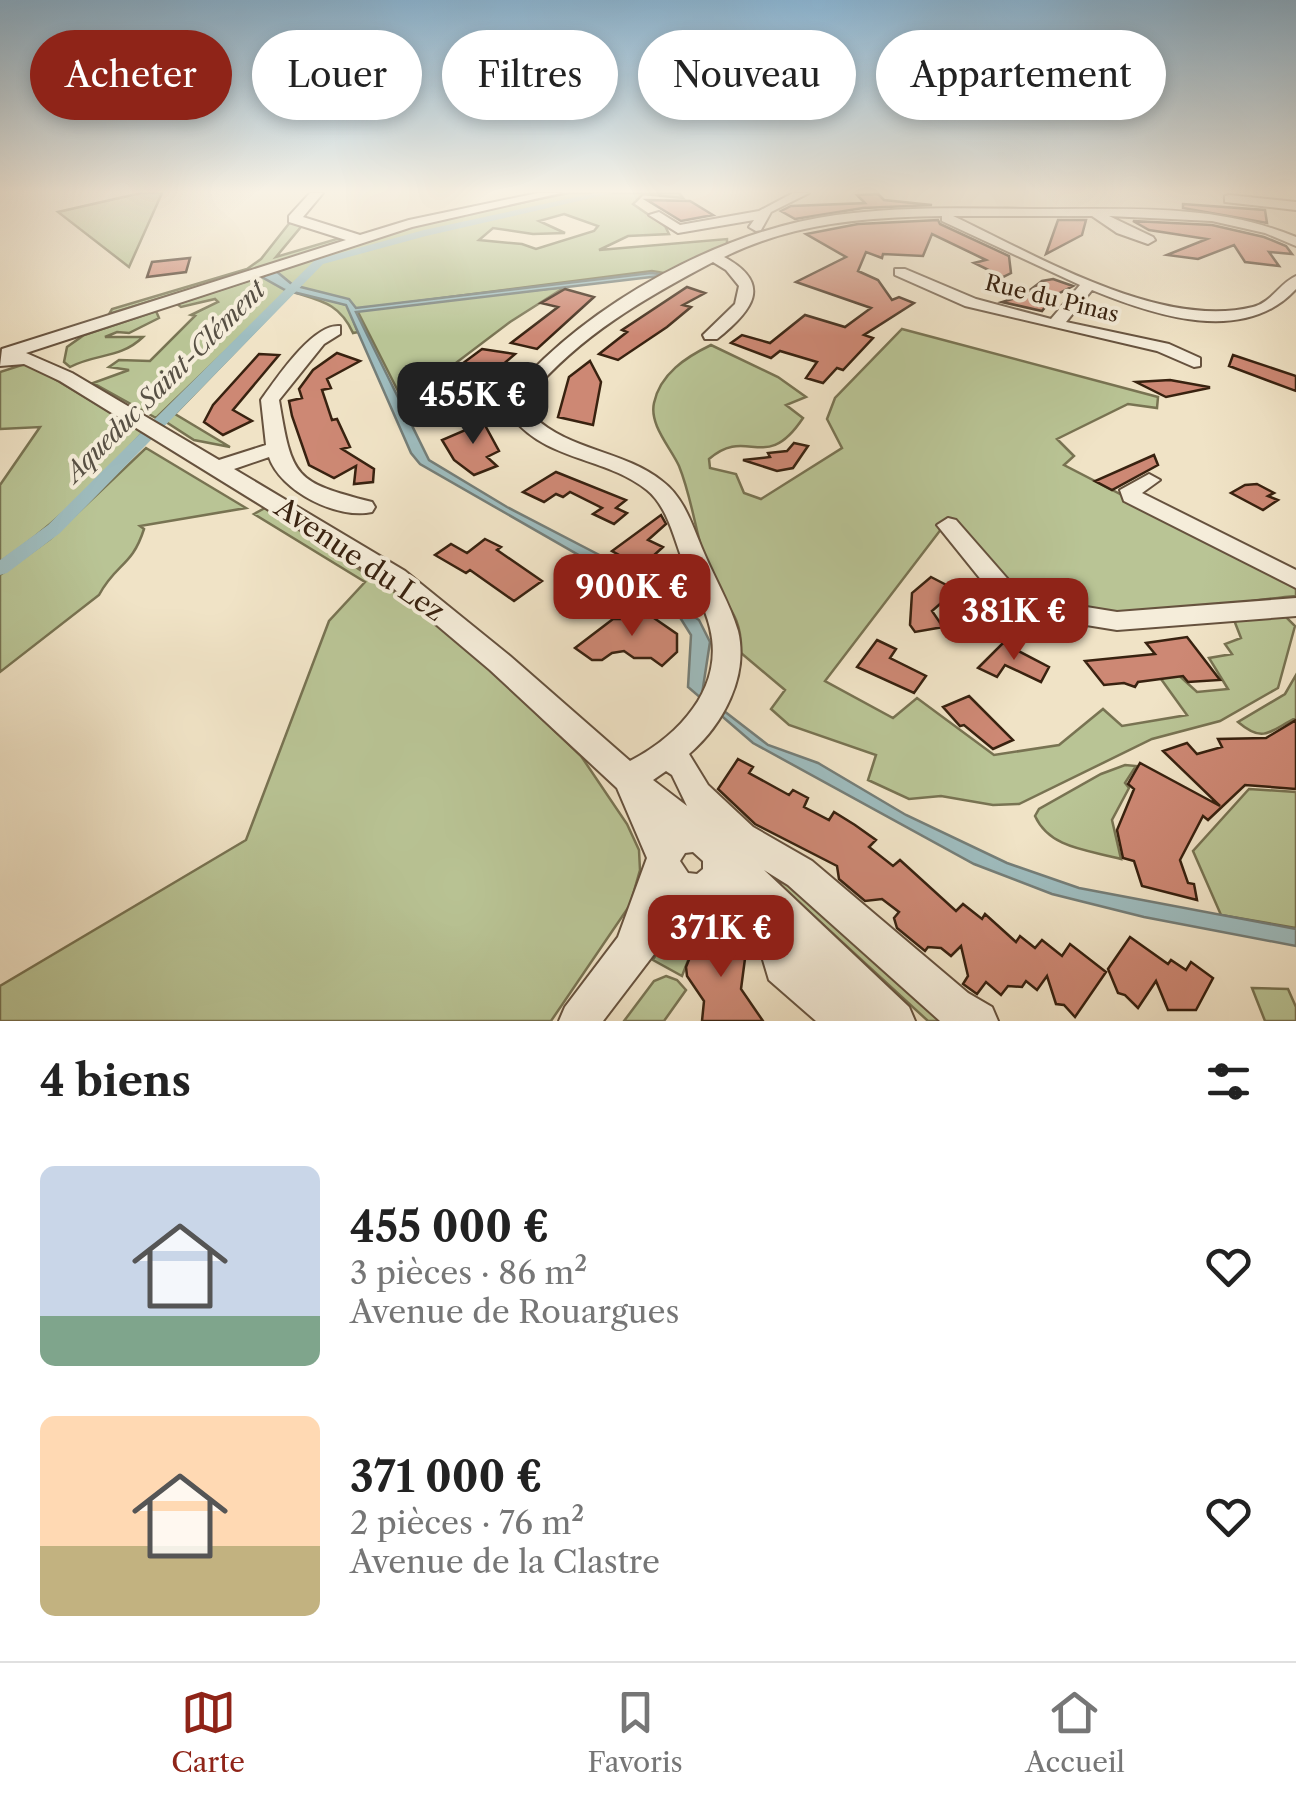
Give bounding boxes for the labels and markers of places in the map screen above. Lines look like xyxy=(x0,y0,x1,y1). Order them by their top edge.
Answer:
pin: 455K € xyxy=(392,362,554,447)
pin: 900K € xyxy=(551,554,713,639)
pin: 381K € xyxy=(933,578,1095,663)
pin: 371K € xyxy=(640,895,802,980)

